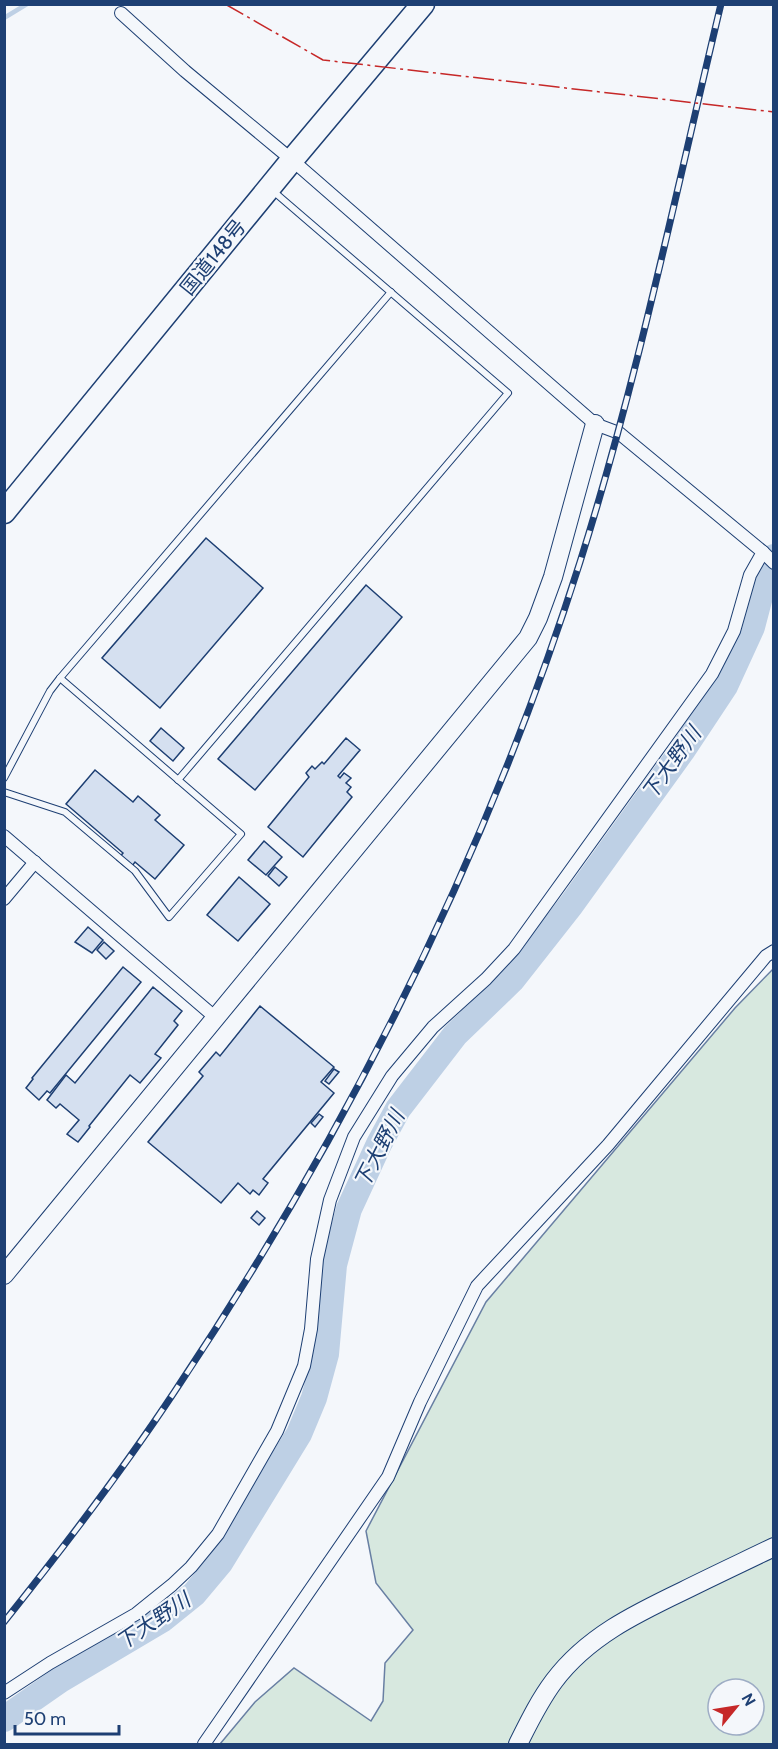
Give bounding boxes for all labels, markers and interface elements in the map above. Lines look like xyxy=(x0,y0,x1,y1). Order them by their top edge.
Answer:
street label: 国道148号 xyxy=(175,214,251,300)
water label: 下大野川 xyxy=(636,720,707,804)
water label: 下大野川 xyxy=(349,1104,410,1192)
water label: 下大野川 xyxy=(111,1586,196,1655)
north arrow xyxy=(706,1677,766,1737)
text: N xyxy=(738,1690,760,1709)
scale bar xyxy=(15,1698,118,1736)
text: 50 m xyxy=(24,1708,66,1730)

